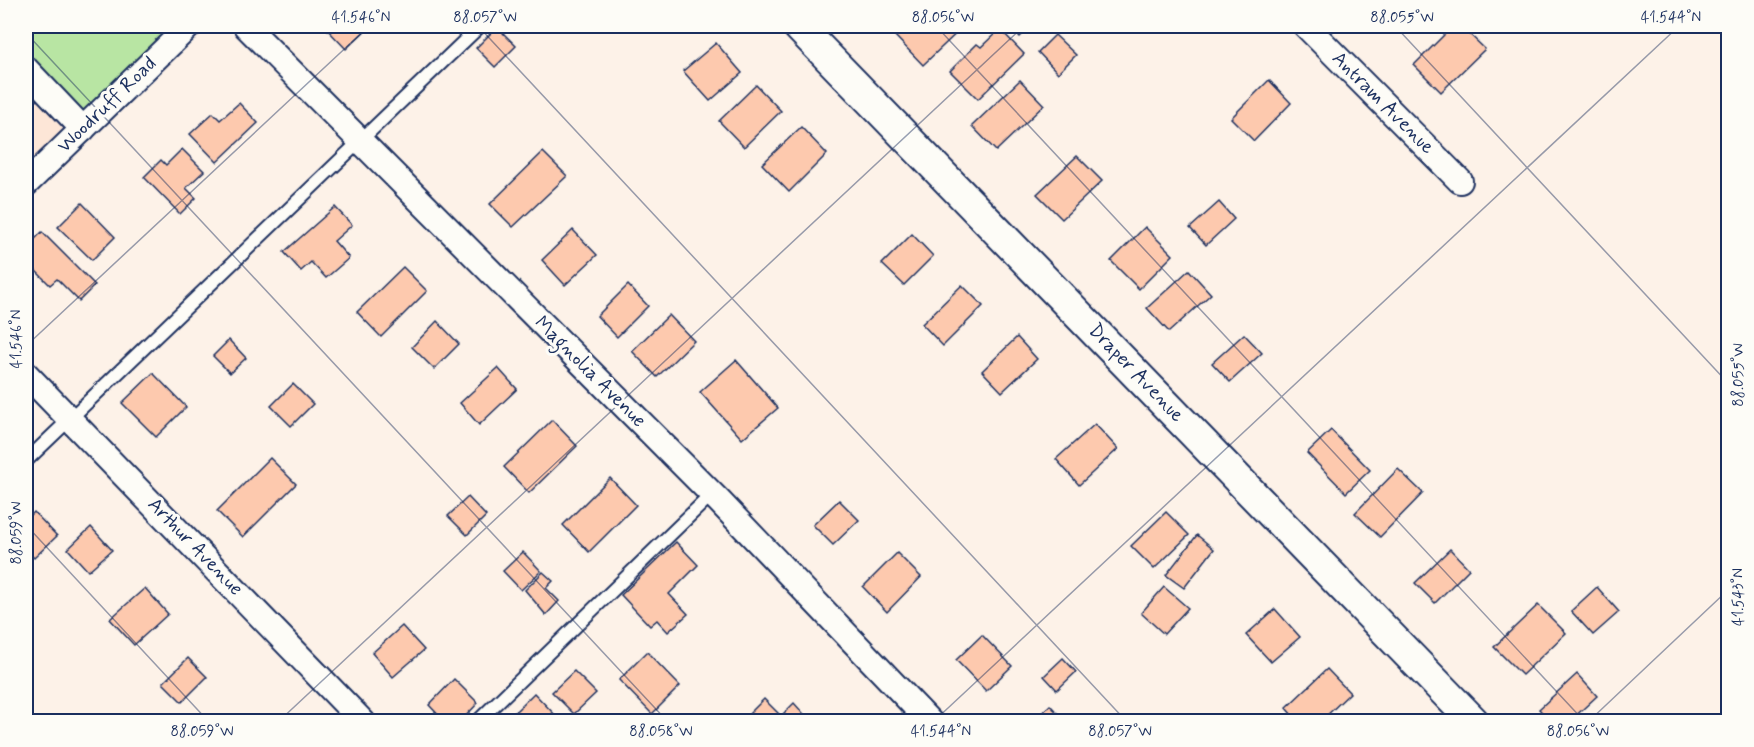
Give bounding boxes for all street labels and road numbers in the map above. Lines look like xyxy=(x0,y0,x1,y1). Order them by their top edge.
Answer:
street label: Antram Avenue xyxy=(1326,46,1440,160)
street label: Woodruff Road xyxy=(51,51,163,159)
street label: Magnolia Avenue xyxy=(527,310,652,435)
street label: Draper Avenue xyxy=(1082,318,1190,428)
street label: Arthur Avenue xyxy=(141,492,249,602)

